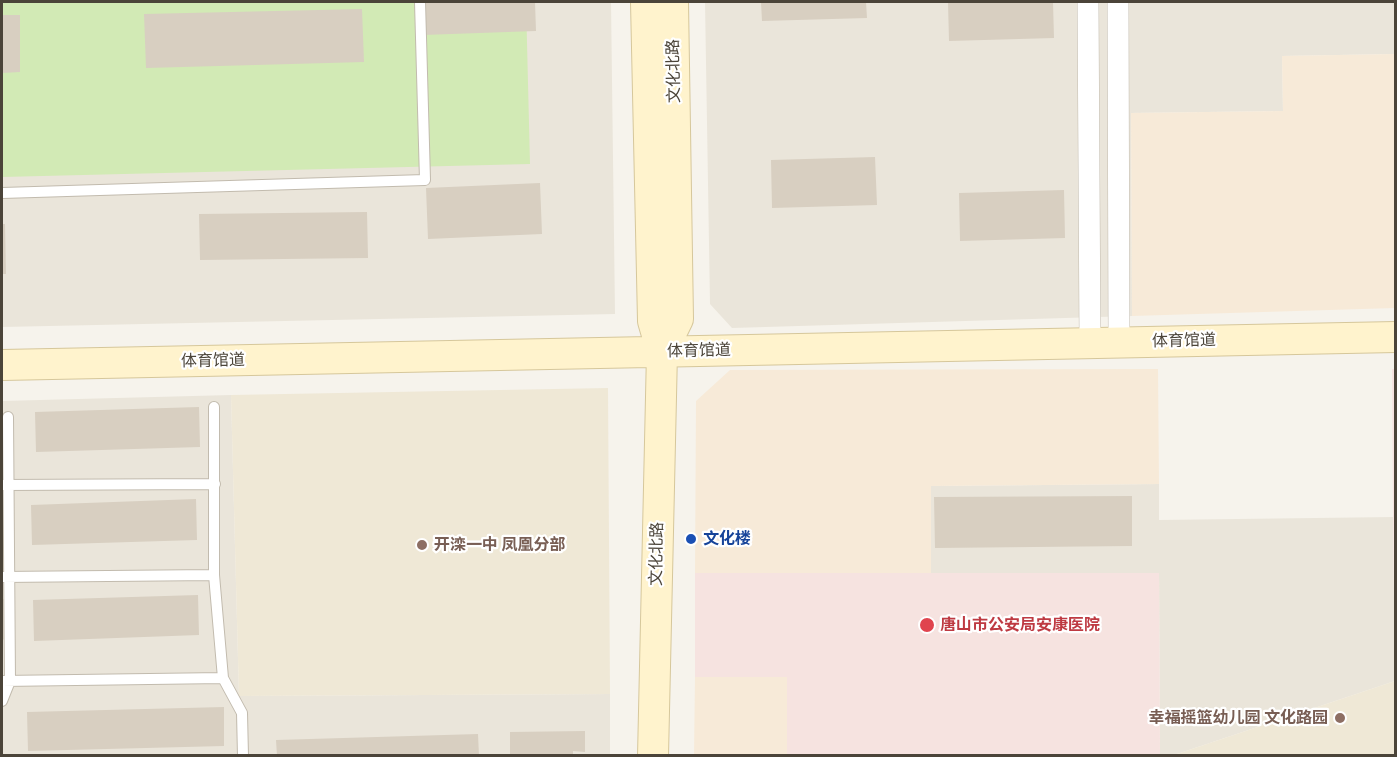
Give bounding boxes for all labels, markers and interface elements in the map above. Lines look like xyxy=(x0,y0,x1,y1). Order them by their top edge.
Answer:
street label: 文化北路 xyxy=(664,39,684,103)
street label: 体育馆道 xyxy=(1152,331,1216,351)
street label: 体育馆道 xyxy=(667,341,731,361)
street label: 体育馆道 xyxy=(181,351,245,371)
street label: 文化北路 xyxy=(647,522,667,586)
place label: 文化楼 xyxy=(703,529,751,549)
marker: 文化楼 xyxy=(684,532,698,546)
place label: 开滦一中 凤凰分部 xyxy=(434,535,565,555)
marker: 开滦一中 凤凰分部 xyxy=(415,538,429,552)
place label: 唐山市公安局安康医院 xyxy=(940,615,1100,635)
marker: 唐山市公安局安康医院 xyxy=(918,616,936,634)
place label: 幸福摇篮幼儿园 文化路园 xyxy=(1149,708,1328,728)
marker: 幸福摇篮幼儿园 文化路园 xyxy=(1333,711,1347,725)

